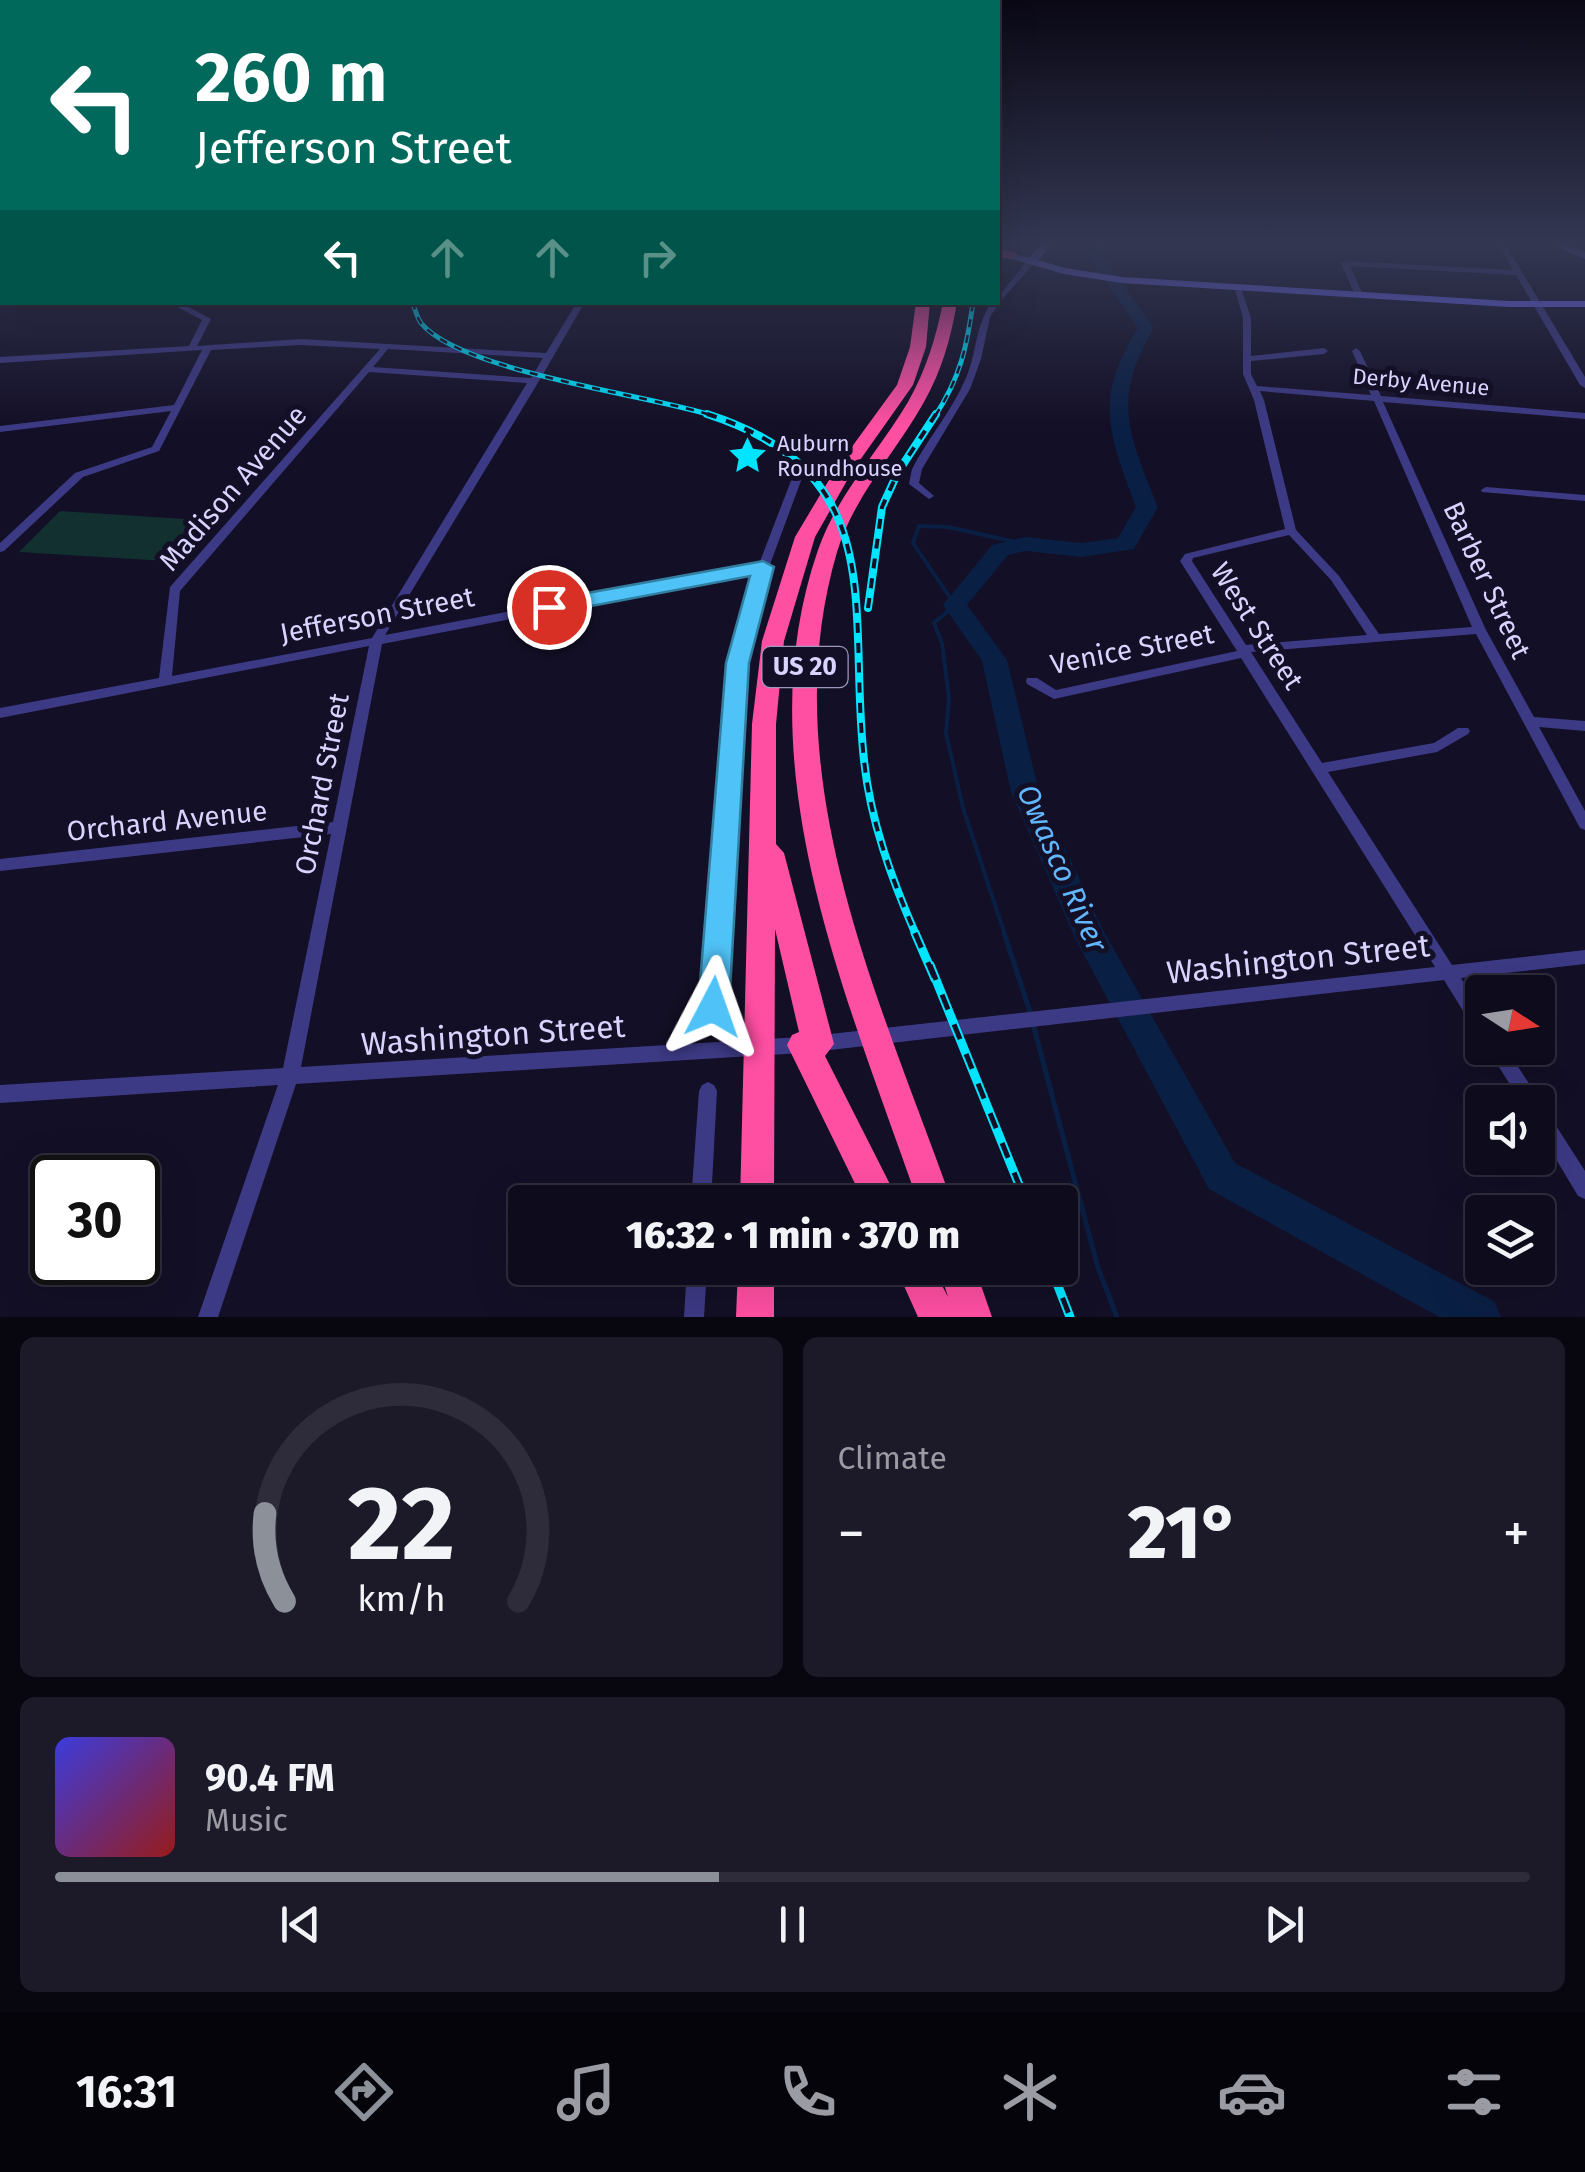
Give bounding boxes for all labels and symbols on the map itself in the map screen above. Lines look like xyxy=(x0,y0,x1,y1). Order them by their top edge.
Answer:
street label: Derby Avenue xyxy=(1351,363,1491,401)
street label: Madison Avenue xyxy=(152,399,314,577)
place label: Auburn Roundhouse xyxy=(777,430,903,482)
place icon: Auburn Roundhouse xyxy=(726,435,768,477)
street label: Barber Street xyxy=(1436,496,1538,664)
street label: West Street xyxy=(1204,556,1311,696)
pin xyxy=(507,565,592,650)
street label: Jefferson Street xyxy=(277,580,478,650)
street label: Venice Street xyxy=(1047,617,1217,681)
road number: US 20 xyxy=(762,647,848,687)
street label: Orchard Street xyxy=(288,689,356,878)
water label: Owasco River xyxy=(1009,779,1116,959)
street label: Orchard Avenue xyxy=(65,794,269,848)
street label: Washington Street xyxy=(1164,926,1432,992)
position arrow xyxy=(661,955,765,1059)
north arrow xyxy=(1465,975,1555,1065)
street label: Washington Street xyxy=(360,1007,627,1063)
speed limit sign: 30 xyxy=(30,1155,160,1285)

